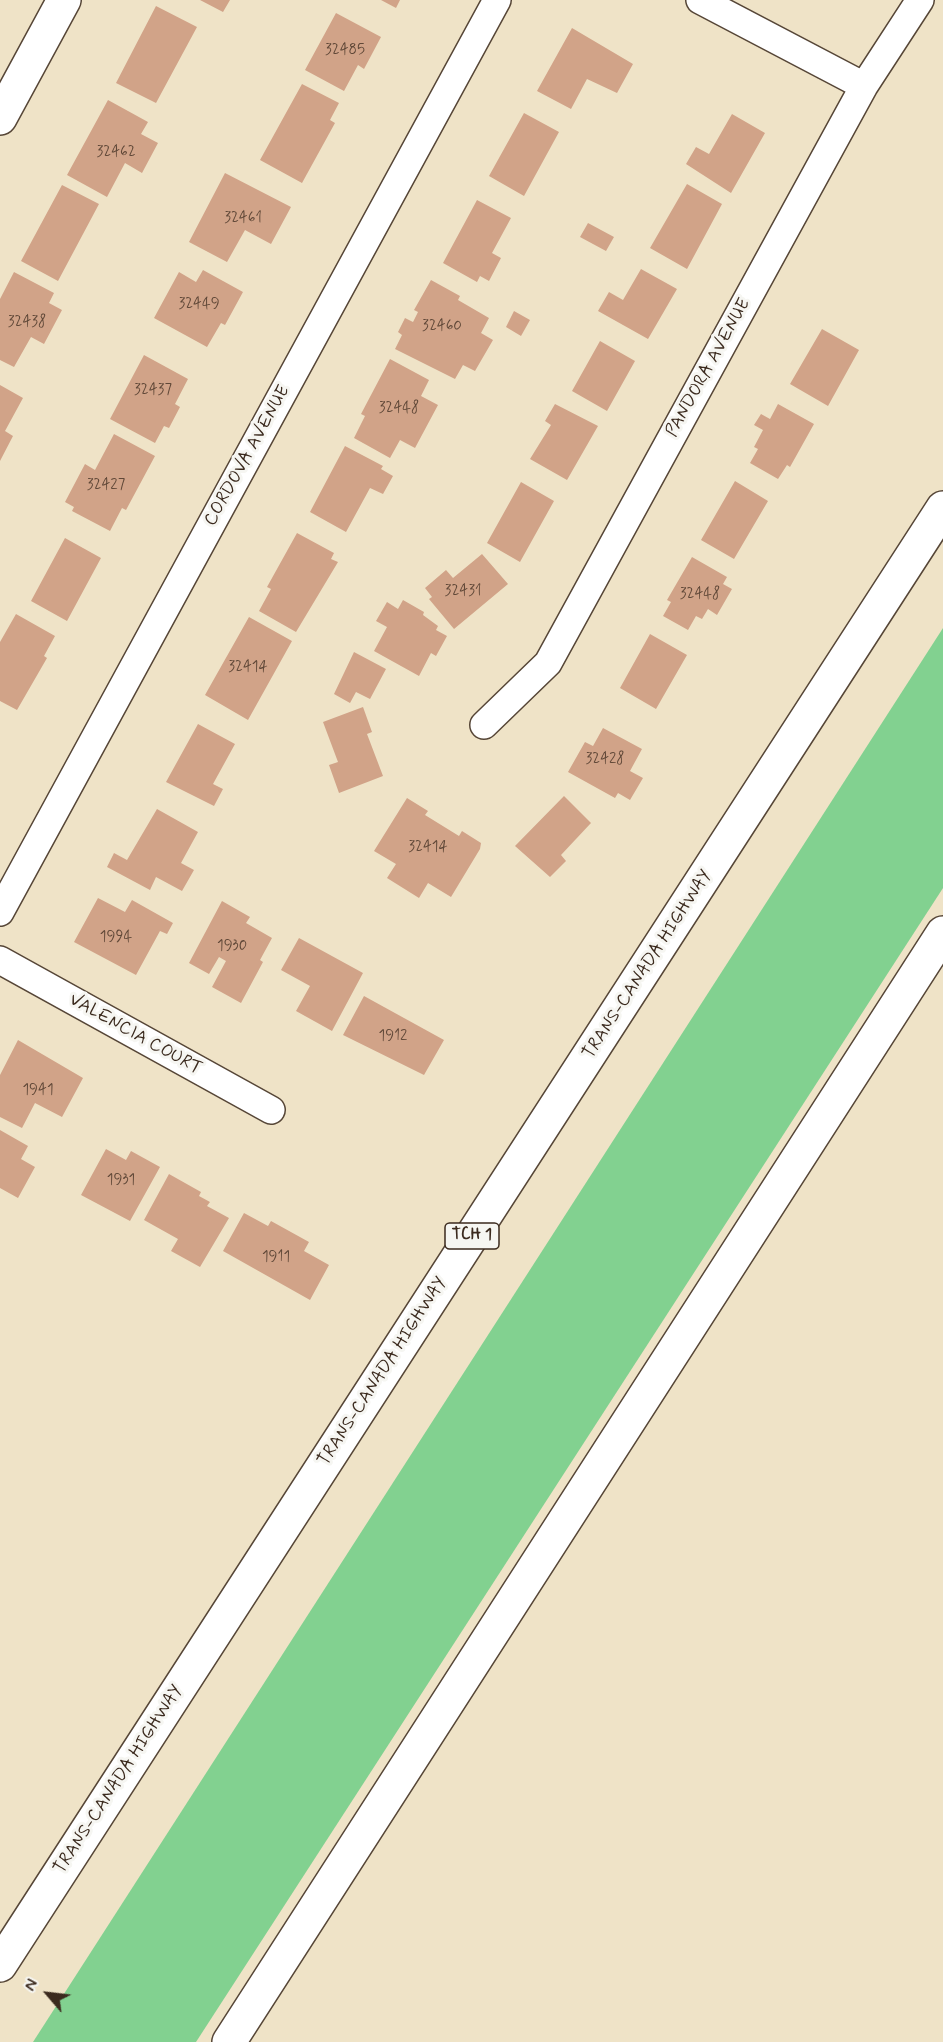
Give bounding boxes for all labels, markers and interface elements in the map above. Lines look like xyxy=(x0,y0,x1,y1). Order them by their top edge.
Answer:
house number: 32485 xyxy=(325,42,365,60)
house number: 32462 xyxy=(96,144,136,162)
house number: 32461 xyxy=(224,210,262,228)
street label: PANDORA AVENUE xyxy=(662,295,756,441)
house number: 32449 xyxy=(178,296,220,314)
house number: 32438 xyxy=(8,314,46,332)
house number: 32460 xyxy=(422,318,462,336)
house number: 32437 xyxy=(134,382,172,400)
street label: CORDOVA AVENUE xyxy=(200,382,296,530)
house number: 32448 xyxy=(379,400,419,418)
house number: 32427 xyxy=(87,477,125,495)
house number: 32431 xyxy=(445,583,481,601)
house number: 32448 xyxy=(680,586,720,604)
house number: 32414 xyxy=(228,659,268,677)
house number: 32428 xyxy=(585,751,625,769)
house number: 32414 xyxy=(408,839,448,857)
street label: TRANS-CANADA HIGHWAY xyxy=(579,866,717,1064)
house number: 1994 xyxy=(100,929,132,947)
house number: 1930 xyxy=(217,938,247,956)
street label: VALENCIA COURT xyxy=(65,990,205,1080)
house number: 1912 xyxy=(379,1028,407,1046)
house number: 1941 xyxy=(22,1082,54,1100)
house number: 1931 xyxy=(107,1172,135,1190)
road number: TCH 1 xyxy=(445,1223,499,1249)
house number: 1911 xyxy=(262,1249,290,1267)
street label: TRANS-CANADA HIGHWAY xyxy=(314,1273,452,1471)
street label: TRANS-CANADA HIGHWAY xyxy=(50,1681,188,1879)
north arrow xyxy=(18,1964,78,2024)
text: N xyxy=(20,1976,43,1995)

